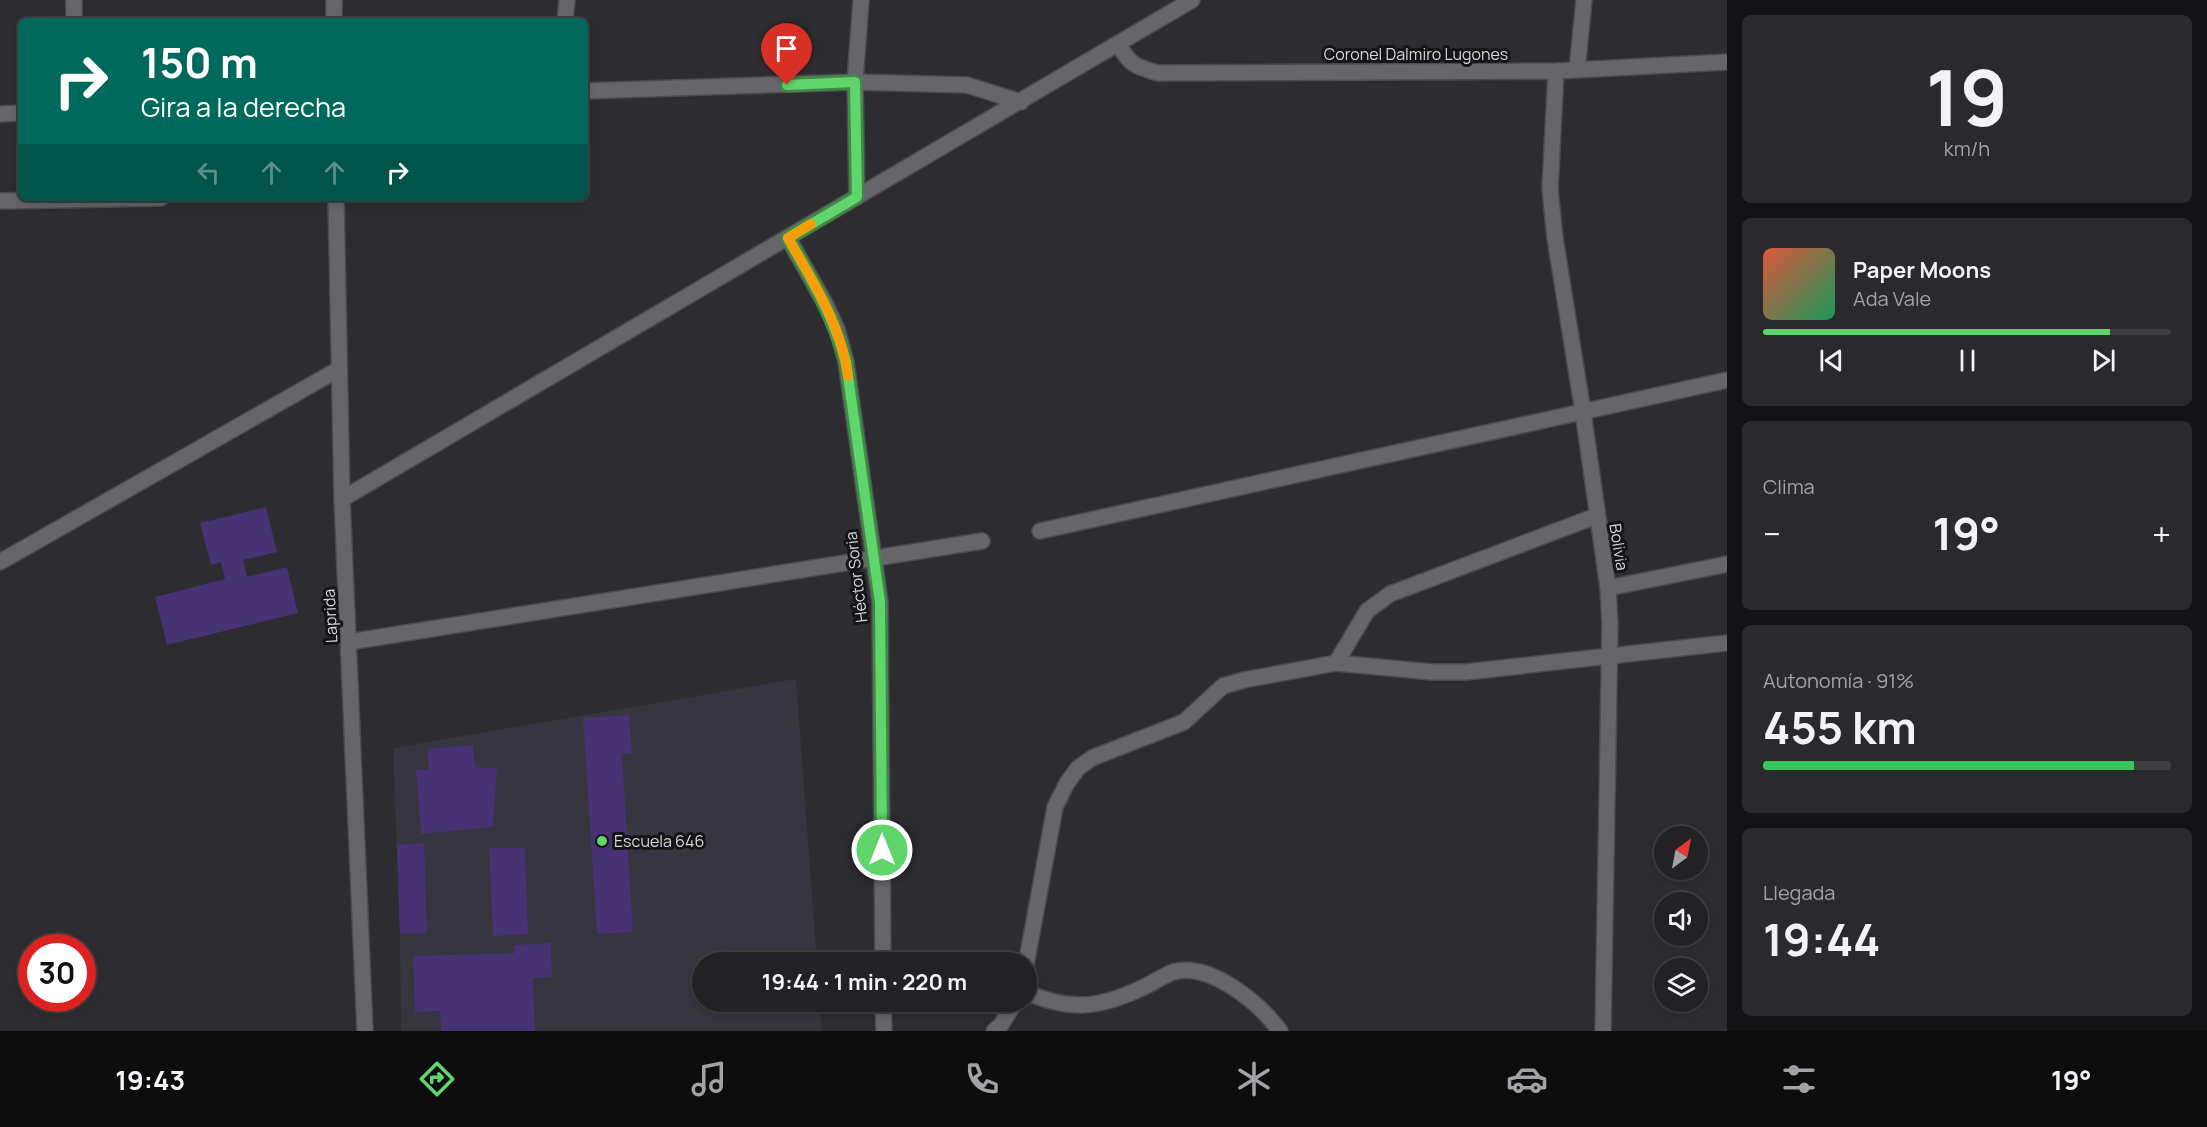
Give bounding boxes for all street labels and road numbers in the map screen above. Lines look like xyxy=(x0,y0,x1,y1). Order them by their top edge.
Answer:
street label: Coronel Dalmiro Lugones xyxy=(1324,43,1508,65)
street label: Bolivia xyxy=(1604,522,1634,572)
street label: Héctor Soria xyxy=(840,530,872,624)
street label: Laprida xyxy=(318,588,342,644)

